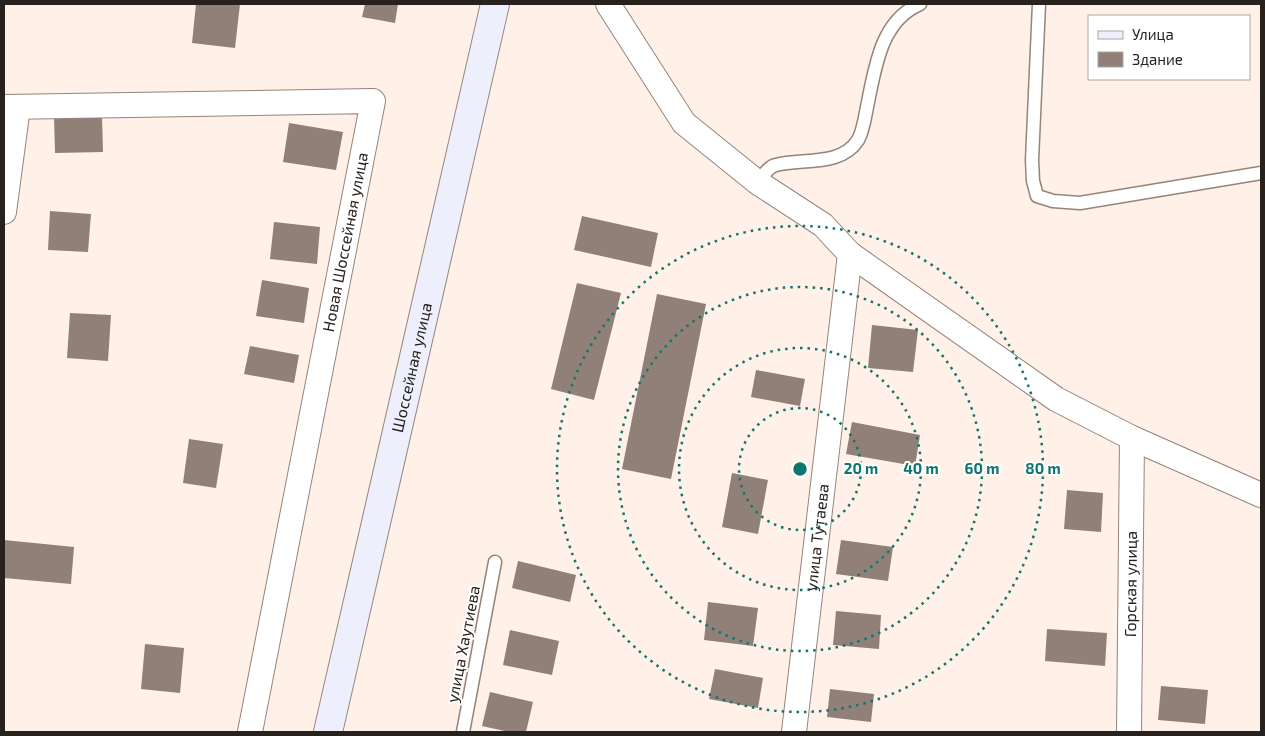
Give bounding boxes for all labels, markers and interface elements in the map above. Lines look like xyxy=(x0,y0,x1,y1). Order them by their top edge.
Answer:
legend xyxy=(1088,15,1250,80)
text: Улица xyxy=(1132,25,1174,43)
text: Здание xyxy=(1132,50,1183,68)
street label: Новая Шоссейная улица xyxy=(318,151,372,333)
street label: Шоссейная улица xyxy=(387,301,435,434)
text: 20 m xyxy=(844,459,878,477)
text: 40 m xyxy=(903,459,939,477)
text: 60 m xyxy=(965,459,999,477)
text: 80 m xyxy=(1025,459,1061,477)
centre of rings xyxy=(791,460,809,478)
street label: улица Тутаева xyxy=(801,483,832,592)
street label: Горская улица xyxy=(1120,531,1141,637)
street label: улица Хаутиева xyxy=(442,584,484,704)

